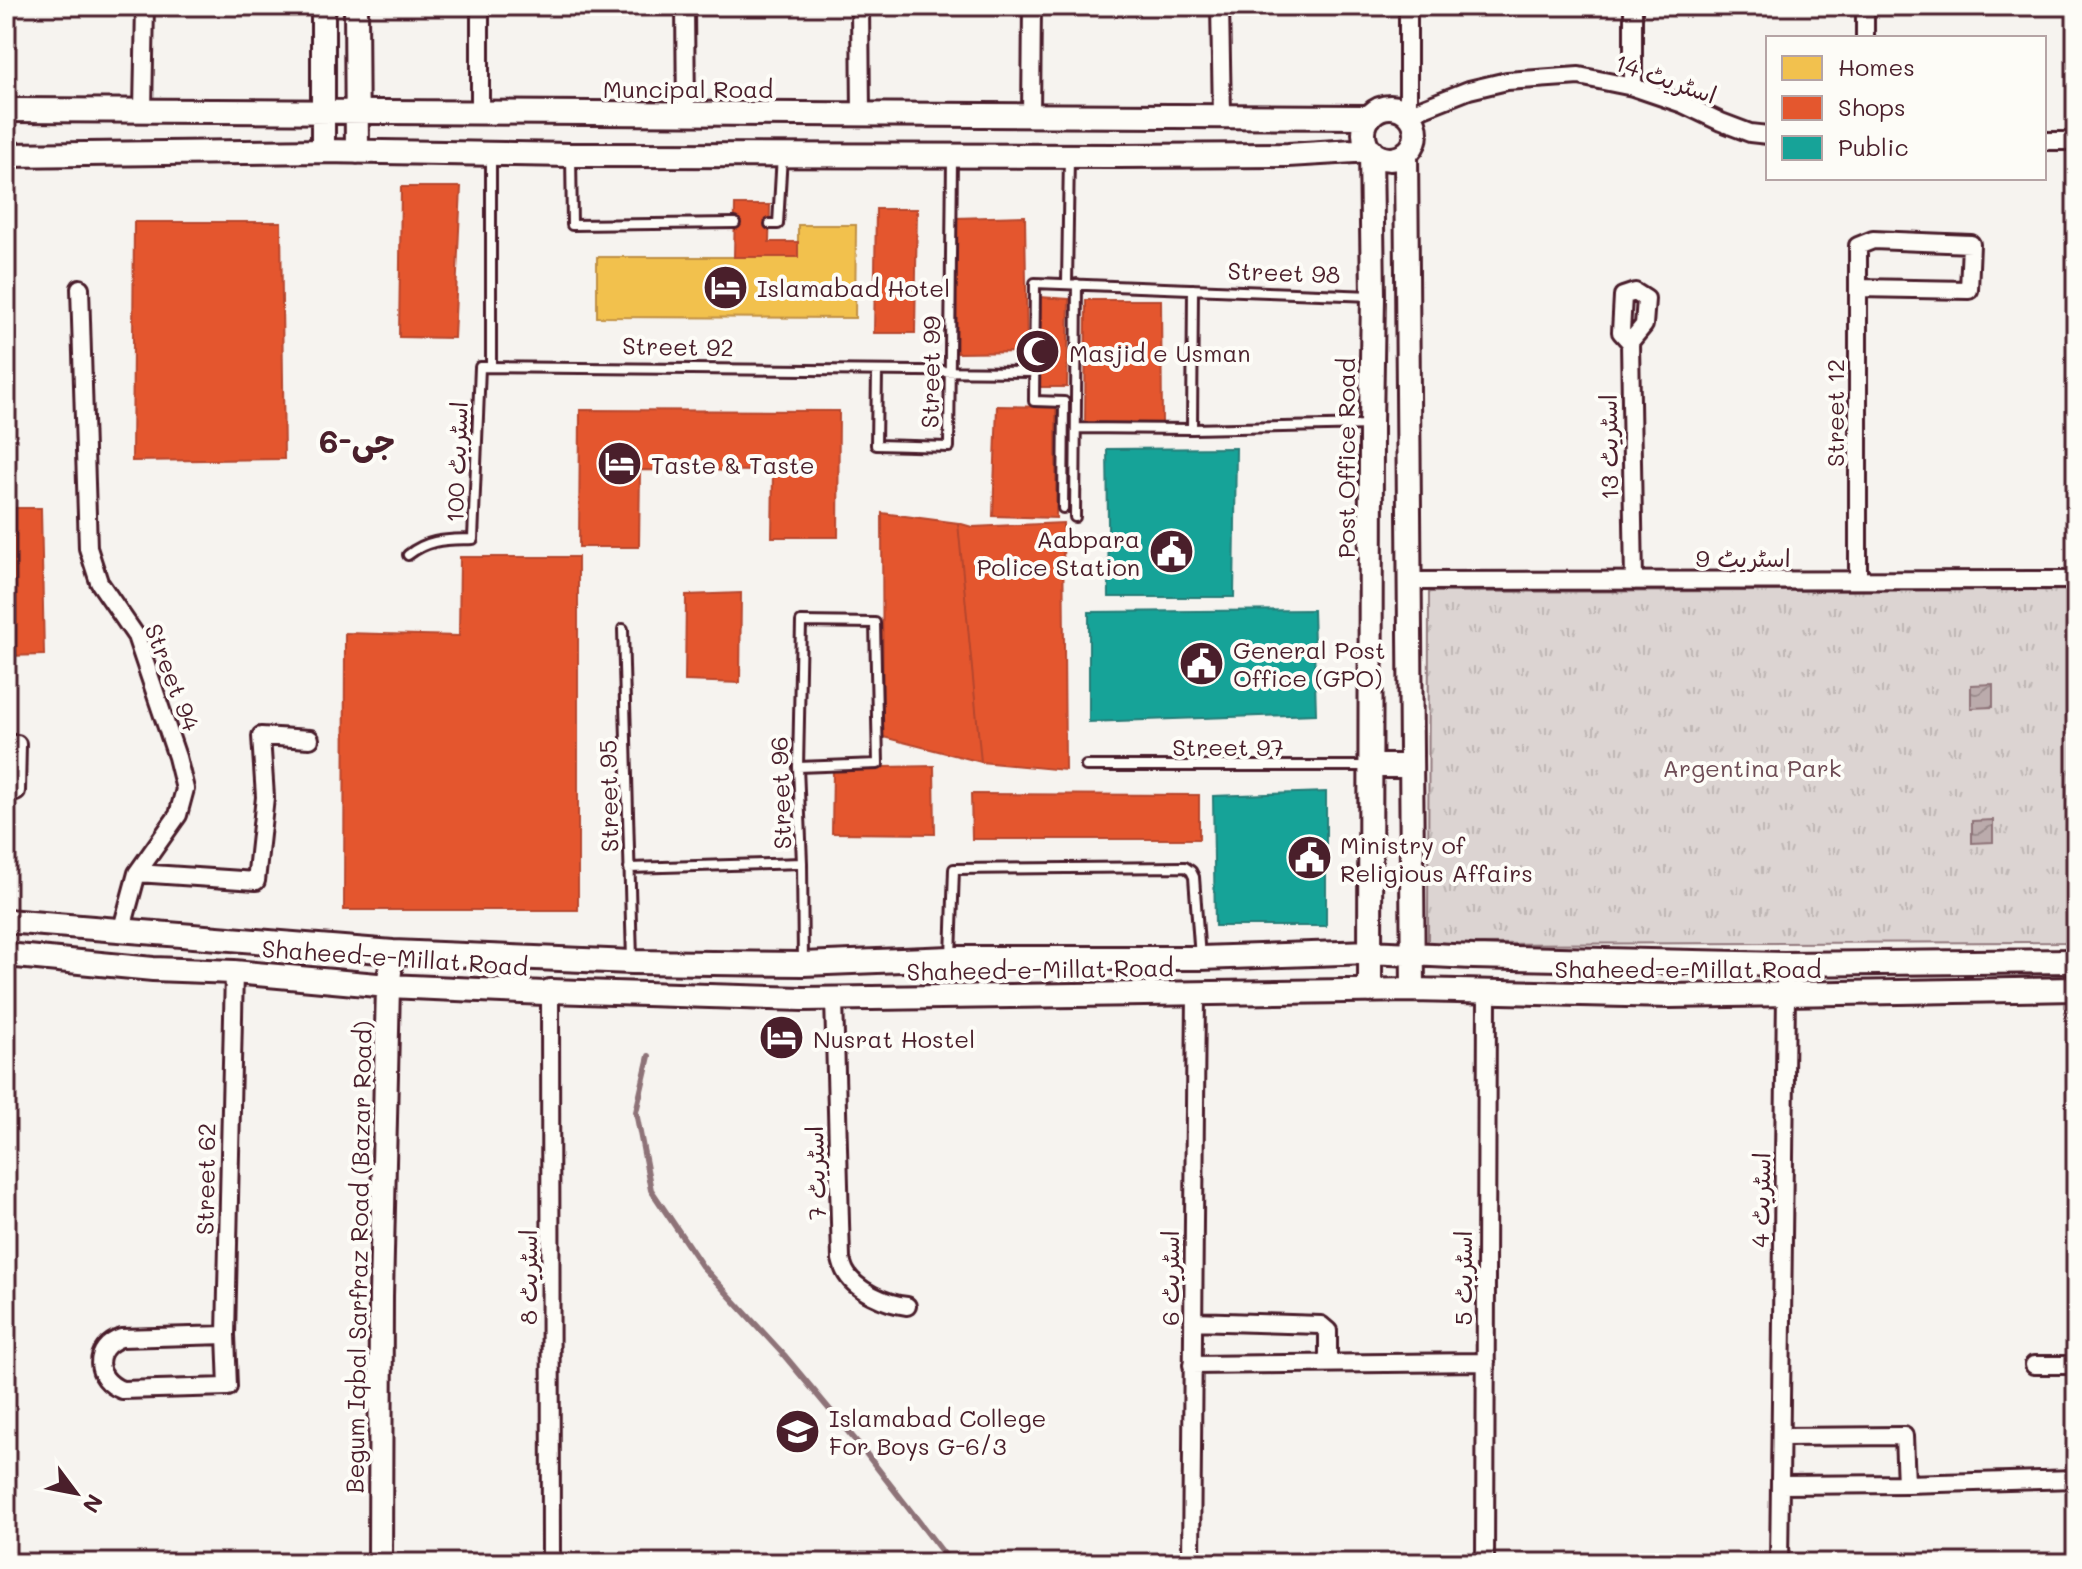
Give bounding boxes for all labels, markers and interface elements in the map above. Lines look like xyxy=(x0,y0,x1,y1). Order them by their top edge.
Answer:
legend xyxy=(1766,36,2046,180)
street label: اسٹریٹ 14 xyxy=(1611,46,1721,110)
text: Homes xyxy=(1838,51,1915,82)
street label: Muncipal Road xyxy=(603,73,773,104)
text: Shops xyxy=(1838,91,1906,122)
text: Public xyxy=(1838,131,1909,162)
street label: Street 98 xyxy=(1227,255,1341,289)
hotel icon: Islamabad Hotel xyxy=(702,263,750,311)
place label: Islamabad Hotel xyxy=(757,272,950,303)
street label: Street 99 xyxy=(914,316,946,428)
mosque icon: Masjid e Usman xyxy=(1014,328,1062,376)
street label: Street 92 xyxy=(622,330,734,362)
place label: Masjid e Usman xyxy=(1069,337,1251,368)
street label: Post Office Road xyxy=(1330,358,1361,558)
street label: Street 12 xyxy=(1819,359,1850,467)
street label: اسٹریٹ 13 xyxy=(1592,394,1624,500)
street label: اسٹریٹ 100 xyxy=(438,401,474,523)
district label: جی-6 xyxy=(319,419,395,463)
hotel icon: Taste & Taste xyxy=(596,440,644,488)
place label: Taste & Taste xyxy=(651,449,815,480)
place label: Aabpara Police Station xyxy=(977,523,1140,582)
public building icon: Aabpara Police Station xyxy=(1147,528,1195,576)
street label: اسٹریٹ 9 xyxy=(1695,542,1791,573)
street label: Street 94 xyxy=(138,619,208,735)
place label: General Post Office (GPO) xyxy=(1233,634,1386,693)
public building icon: General Post Office (GPO) xyxy=(1178,639,1226,687)
street label: Street 97 xyxy=(1172,731,1284,762)
street label: Street 96 xyxy=(763,736,797,850)
street label: Street 95 xyxy=(592,740,624,852)
park label: Argentina Park xyxy=(1663,752,1841,783)
place label: Ministry of Religious Affairs xyxy=(1340,829,1533,888)
public building icon: Ministry of Religious Affairs xyxy=(1285,834,1333,882)
street label: Shaheed-e-Millat Road xyxy=(261,932,529,982)
street label: Shaheed-e-Millat Road xyxy=(906,951,1174,987)
street label: Shaheed-e-Millat Road xyxy=(1554,953,1822,984)
hotel icon: Nusrat Hostel xyxy=(758,1014,806,1062)
street label: Begum Iqbal Sarfraz Road (Bazar Road) xyxy=(338,1020,378,1494)
place label: Nusrat Hostel xyxy=(813,1023,975,1054)
street label: Street 62 xyxy=(189,1123,221,1235)
street label: اسٹریٹ 7 xyxy=(798,1125,832,1221)
street label: اسٹریٹ 4 xyxy=(1744,1152,1776,1248)
street label: اسٹریٹ 8 xyxy=(512,1229,543,1325)
street label: اسٹریٹ 6 xyxy=(1154,1230,1185,1326)
street label: اسٹریٹ 5 xyxy=(1447,1231,1478,1325)
place label: Islamabad College For Boys G-6/3 xyxy=(829,1402,1046,1461)
school or university icon: Islamabad College For Boys G-6/3 xyxy=(774,1407,822,1455)
north arrow xyxy=(36,1453,116,1533)
text: N xyxy=(77,1489,110,1519)

